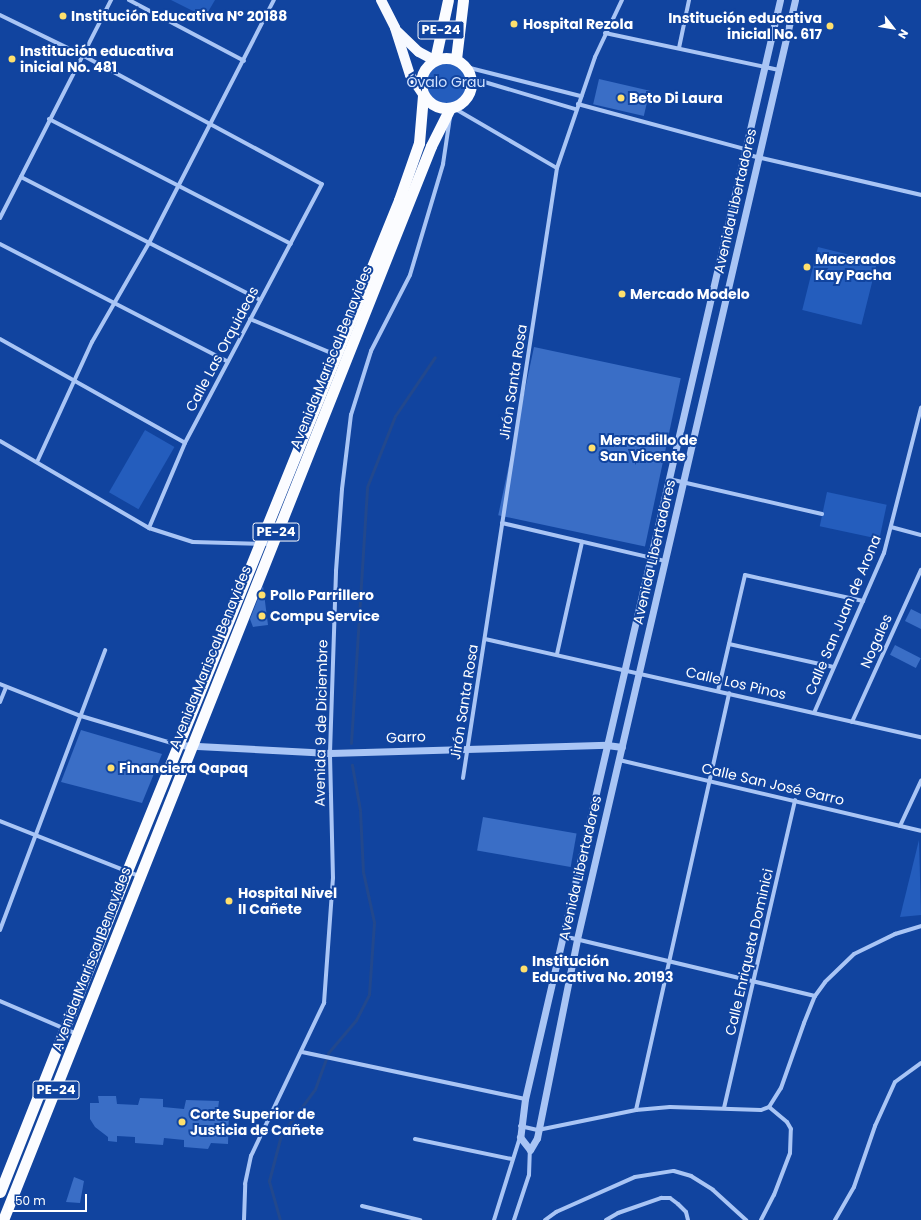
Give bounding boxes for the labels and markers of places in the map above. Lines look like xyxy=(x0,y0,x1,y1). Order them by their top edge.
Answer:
place label: Institución Educativa Nº 20188 xyxy=(71,8,287,24)
place label: Institución educativa inicial No. 617 xyxy=(668,10,822,42)
marker: Institución Educativa Nº 20188 xyxy=(58,11,68,21)
place label: Hospital Rezola xyxy=(523,16,633,32)
marker: Hospital Rezola xyxy=(508,18,520,30)
marker: Institución educativa inicial No. 617 xyxy=(825,21,835,31)
place label: Institución educativa inicial No. 481 xyxy=(20,43,174,76)
marker: Institución educativa inicial No. 481 xyxy=(7,54,17,64)
place label: Beto Di Laura xyxy=(629,90,723,106)
marker: Beto Di Laura xyxy=(616,93,626,103)
place label: Macerados Kay Pacha xyxy=(815,251,896,284)
marker: Macerados Kay Pacha xyxy=(802,262,812,272)
place label: Mercado Modelo xyxy=(630,286,750,302)
marker: Mercado Modelo xyxy=(617,289,627,299)
place label: Mercadillo de San Vicente xyxy=(600,432,697,464)
marker: Mercadillo de San Vicente xyxy=(587,443,597,453)
place label: Pollo Parrillero xyxy=(270,587,374,603)
marker: Pollo Parrillero xyxy=(257,590,267,600)
place label: Compu Service xyxy=(270,608,380,624)
marker: Compu Service xyxy=(257,611,267,621)
place label: Financiera Qapaq xyxy=(119,760,248,776)
marker: Financiera Qapaq xyxy=(106,763,116,773)
place label: Hospital Nivel II Cañete xyxy=(238,885,337,918)
marker: Hospital Nivel II Cañete xyxy=(223,895,235,907)
place label: Institución Educativa No. 20193 xyxy=(532,953,673,986)
marker: Institución Educativa No. 20193 xyxy=(519,964,529,974)
place label: Corte Superior de Justicia de Cañete xyxy=(190,1106,324,1138)
marker: Corte Superior de Justicia de Cañete xyxy=(177,1117,187,1127)

